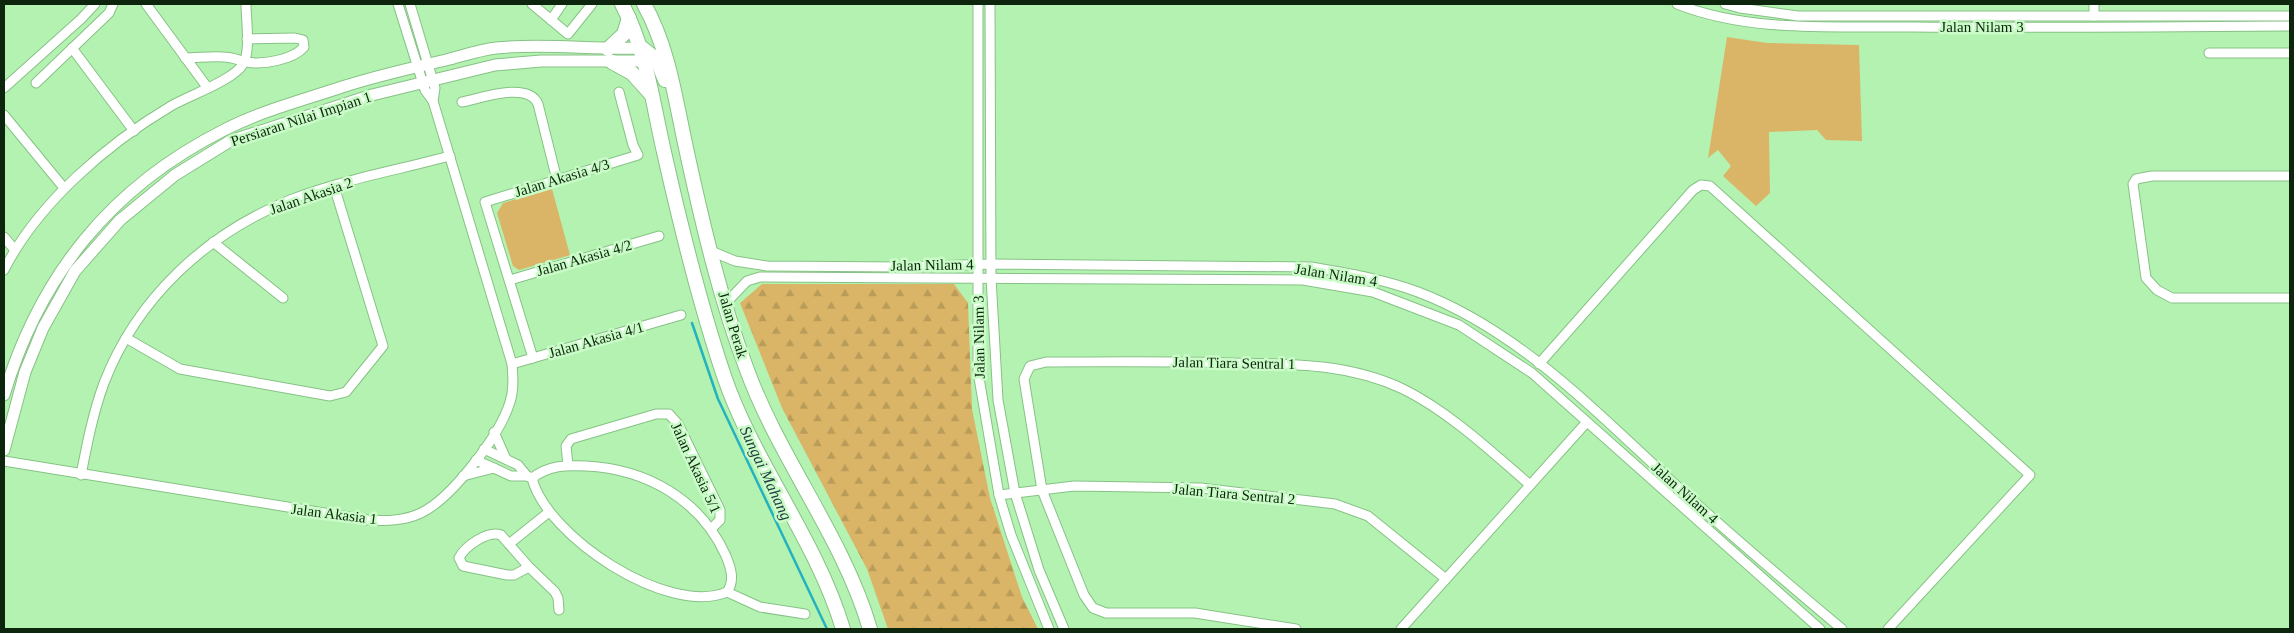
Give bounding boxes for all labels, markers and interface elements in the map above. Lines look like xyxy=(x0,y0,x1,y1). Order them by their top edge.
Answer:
street label: Jalan Nilam 3 xyxy=(1940,19,2024,35)
street label: Persiaran Nilai Impian 1 xyxy=(229,89,373,149)
street label: Jalan Akasia 4/3 xyxy=(513,156,611,200)
street label: Jalan Akasia 2 xyxy=(267,174,355,218)
street label: Jalan Akasia 4/2 xyxy=(535,237,633,279)
street label: Jalan Nilam 4 xyxy=(890,256,974,274)
street label: Jalan Nilam 4 xyxy=(1294,261,1379,289)
street label: Jalan Perak xyxy=(715,290,751,361)
street label: Jalan Nilam 3 xyxy=(970,295,988,379)
street label: Jalan Akasia 4/1 xyxy=(547,319,645,361)
street label: Jalan Tiara Sentral 1 xyxy=(1172,354,1296,372)
street label: Jalan Akasia 5/1 xyxy=(668,420,724,516)
water label: Sungai Mahang xyxy=(736,423,795,523)
street label: Jalan Nilam 4 xyxy=(1649,459,1722,527)
street label: Jalan Tiara Sentral 2 xyxy=(1172,481,1296,507)
street label: Jalan Akasia 1 xyxy=(290,501,378,527)

